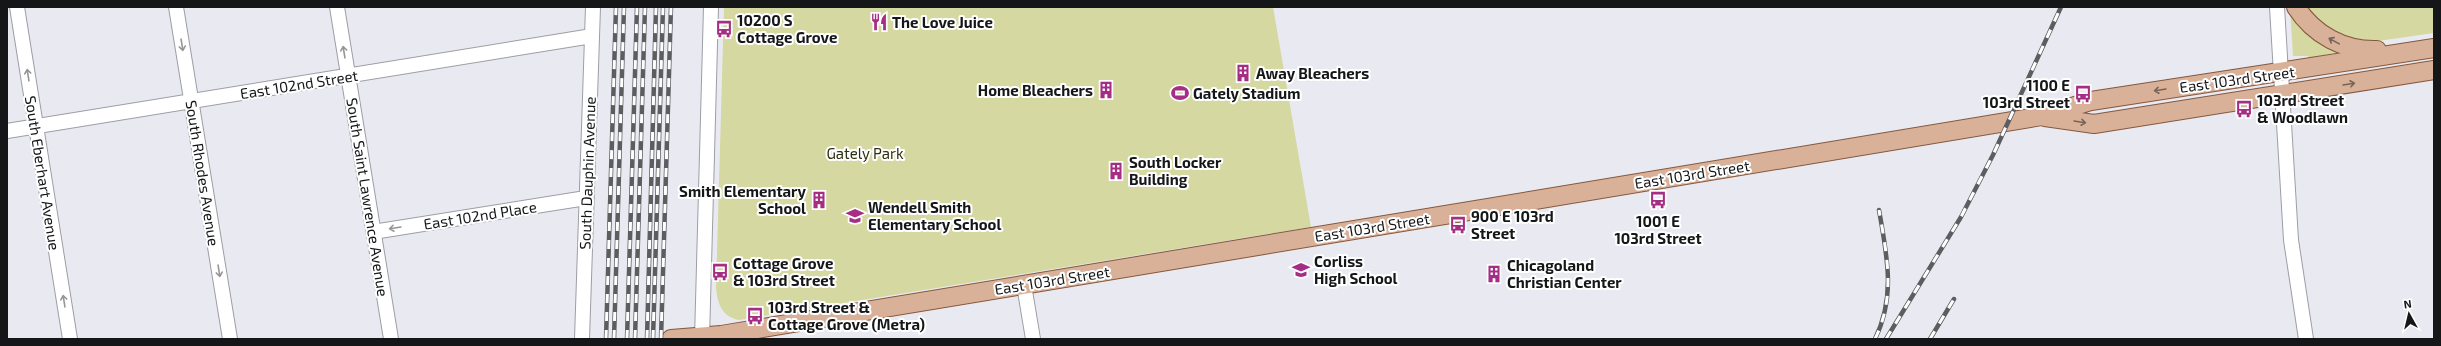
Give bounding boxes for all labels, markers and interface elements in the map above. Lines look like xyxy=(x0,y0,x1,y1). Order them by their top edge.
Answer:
place label: 10200 S Cottage Grove xyxy=(737,11,837,46)
restaurant icon: The Love Juice xyxy=(869,12,889,32)
place label: The Love Juice xyxy=(892,13,993,31)
bus stop icon: 10200 S Cottage Grove xyxy=(714,19,734,39)
one-way arrow xyxy=(2329,37,2341,45)
one-way arrow xyxy=(179,39,187,52)
one-way arrow xyxy=(340,46,348,59)
street label: East 103rd Street xyxy=(2178,62,2296,96)
building icon: Away Bleachers xyxy=(1233,63,1253,83)
place label: Away Bleachers xyxy=(1256,64,1369,83)
street label: East 102nd Street xyxy=(239,66,360,102)
one-way arrow xyxy=(24,69,32,82)
place label: 1100 E 103rd Street xyxy=(1983,76,2070,111)
building icon: Home Bleachers xyxy=(1096,80,1116,100)
one-way arrow xyxy=(2342,80,2355,88)
place label: Home Bleachers xyxy=(978,81,1093,99)
sports icon: Gately Stadium xyxy=(1170,83,1190,103)
place label: Gately Stadium xyxy=(1193,84,1300,103)
bus stop icon: 1100 E 103rd Street xyxy=(2073,84,2093,104)
one-way arrow xyxy=(2154,86,2167,94)
place label: 103rd Street & Woodlawn xyxy=(2257,91,2348,126)
street label: South Eberhart Avenue xyxy=(22,94,64,252)
street label: South Saint Lawrence Avenue xyxy=(343,96,393,298)
street label: South Dauphin Avenue xyxy=(575,96,599,250)
street label: South Rhodes Avenue xyxy=(183,99,223,247)
bus stop icon: 103rd Street & Woodlawn xyxy=(2234,99,2254,119)
one-way arrow xyxy=(2073,118,2086,126)
park label: Gately Park xyxy=(826,144,904,162)
place label: South Locker Building xyxy=(1129,153,1222,188)
street label: East 103rd Street xyxy=(1633,156,1751,192)
building icon: South Locker Building xyxy=(1106,161,1126,181)
place label: Smith Elementary School xyxy=(679,182,807,217)
building icon: Smith Elementary School xyxy=(809,190,829,210)
bus stop icon: 1001 E 103rd Street xyxy=(1648,190,1668,210)
street label: East 102nd Place xyxy=(422,197,538,233)
place label: Wendell Smith Elementary School xyxy=(868,198,1001,234)
school or university icon: Wendell Smith Elementary School xyxy=(845,206,865,226)
place label: 900 E 103rd Street xyxy=(1471,207,1554,242)
street label: East 103rd Street xyxy=(1313,209,1431,245)
place label: 1001 E 103rd Street xyxy=(1614,212,1702,247)
bus stop icon: 900 E 103rd Street xyxy=(1448,215,1468,235)
one-way arrow xyxy=(389,225,402,233)
place label: Corliss High School xyxy=(1314,252,1398,287)
place label: Cottage Grove & 103rd Street xyxy=(733,254,835,289)
place label: Chicagoland Christian Center xyxy=(1507,256,1622,291)
school or university icon: Corliss High School xyxy=(1291,260,1311,280)
bus stop icon: Cottage Grove & 103rd Street xyxy=(710,262,730,282)
street label: East 103rd Street xyxy=(993,262,1111,298)
one-way arrow xyxy=(215,264,223,277)
building icon: Chicagoland Christian Center xyxy=(1484,264,1504,284)
one-way arrow xyxy=(60,294,68,307)
north arrow xyxy=(2389,294,2429,334)
text: N xyxy=(2403,297,2412,311)
place label: 103rd Street & Cottage Grove (Metra) xyxy=(768,298,925,333)
bus stop icon: 103rd Street & Cottage Grove (Metra) xyxy=(745,306,765,326)

